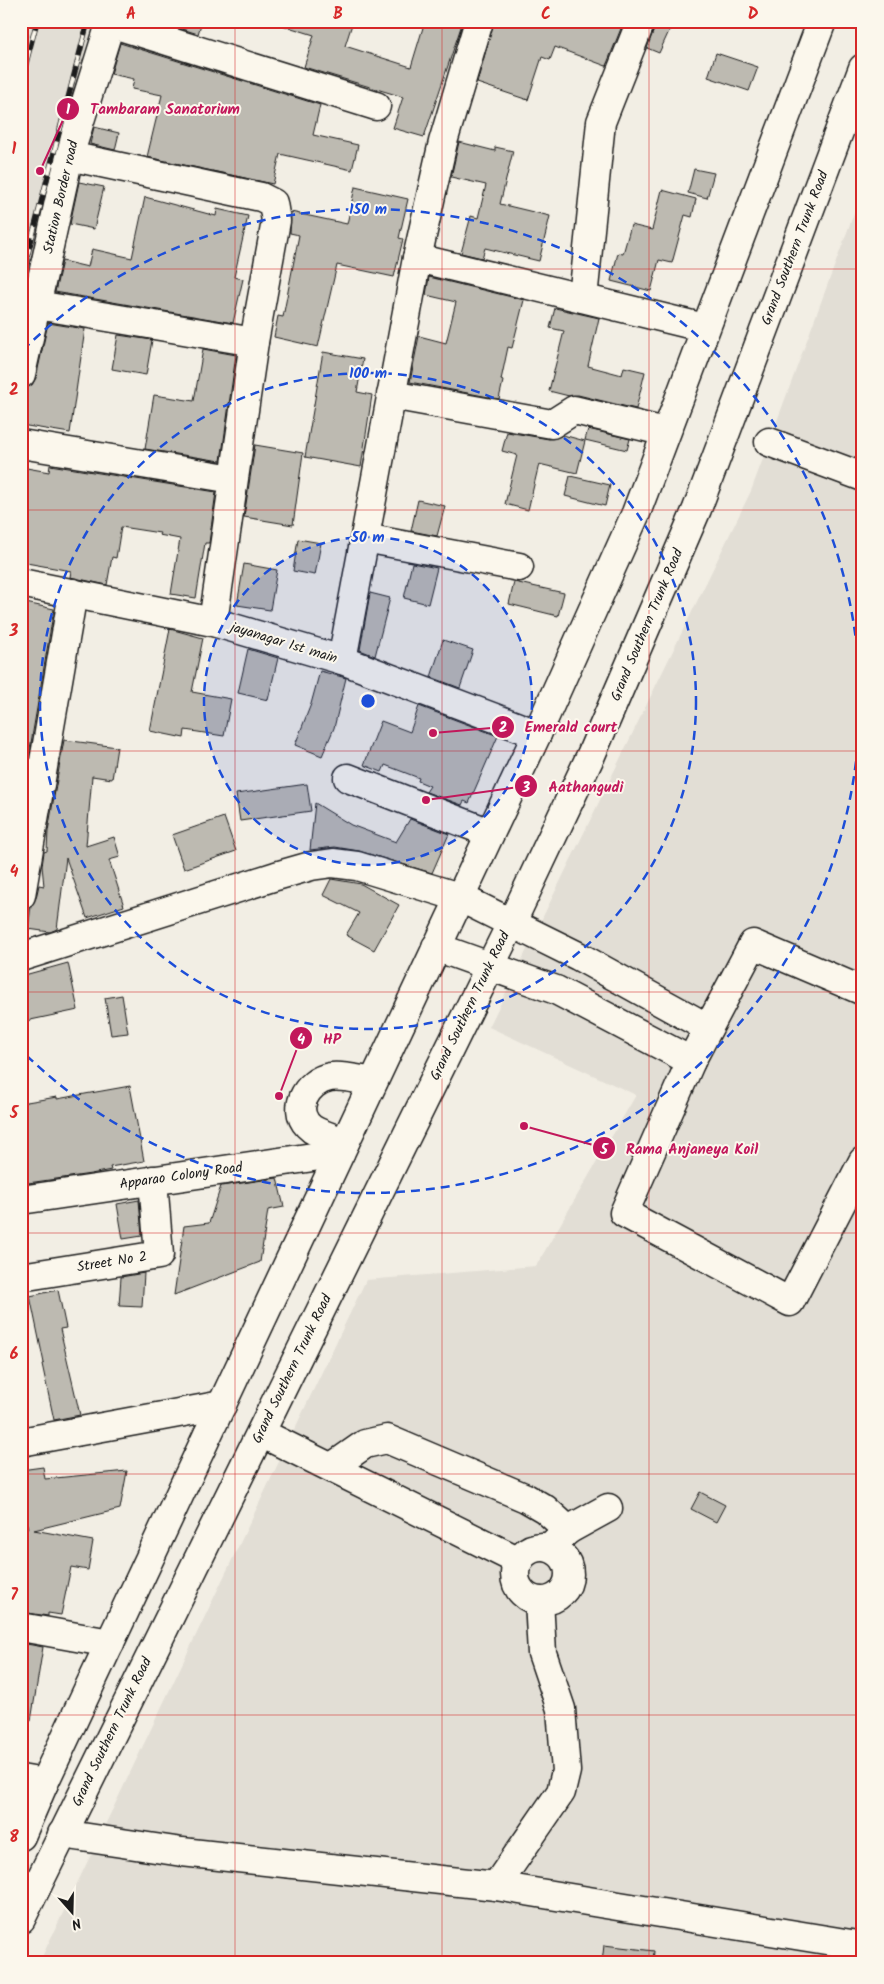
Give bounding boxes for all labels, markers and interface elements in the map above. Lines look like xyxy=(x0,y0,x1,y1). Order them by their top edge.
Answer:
text: A xyxy=(126,2,136,27)
text: B xyxy=(333,2,343,27)
text: C xyxy=(541,2,551,27)
text: D xyxy=(748,2,759,27)
callout: Tambaram Sanatorium xyxy=(55,94,250,124)
text: 1 xyxy=(66,98,71,122)
text: Tambaram Sanatorium xyxy=(90,98,240,122)
text: 1 xyxy=(12,137,17,162)
street label: Station Border road xyxy=(37,137,85,256)
street label: Grand Southern Trunk Road xyxy=(755,167,835,328)
text: 150 m xyxy=(349,198,387,222)
text: 100 m xyxy=(349,362,387,386)
text: 2 xyxy=(9,378,19,403)
text: 50 m xyxy=(350,526,385,550)
street label: Grand Southern Trunk Road xyxy=(605,544,690,705)
street label: jayanagar 1st main xyxy=(224,615,340,670)
text: 3 xyxy=(9,619,19,644)
centre of rings xyxy=(359,692,377,710)
callout: Emerald court xyxy=(490,712,627,742)
text: 2 xyxy=(499,716,508,740)
text: Emerald court xyxy=(525,716,617,740)
callout: Aathangudi xyxy=(513,771,633,801)
text: 3 xyxy=(521,776,530,800)
text: Aathangudi xyxy=(549,776,624,800)
text: 4 xyxy=(10,860,19,885)
street label: Grand Southern Trunk Road xyxy=(424,927,516,1084)
callout: HP xyxy=(288,1023,351,1053)
text: 4 xyxy=(297,1028,305,1052)
text: HP xyxy=(323,1028,342,1052)
text: 5 xyxy=(9,1101,20,1126)
callout: Rama Anjaneya Koil xyxy=(591,1133,768,1163)
text: 5 xyxy=(599,1138,609,1162)
text: Rama Anjaneya Koil xyxy=(626,1138,758,1162)
street label: Apparao Colony Road xyxy=(118,1156,245,1196)
street label: Street No 2 xyxy=(75,1246,149,1278)
street label: Grand Southern Trunk Road xyxy=(246,1290,338,1447)
text: 6 xyxy=(10,1342,19,1367)
text: 7 xyxy=(10,1583,18,1608)
street label: Grand Southern Trunk Road xyxy=(66,1653,158,1810)
text: 8 xyxy=(9,1825,19,1850)
north arrow xyxy=(48,1886,98,1936)
text: N xyxy=(68,1911,84,1935)

